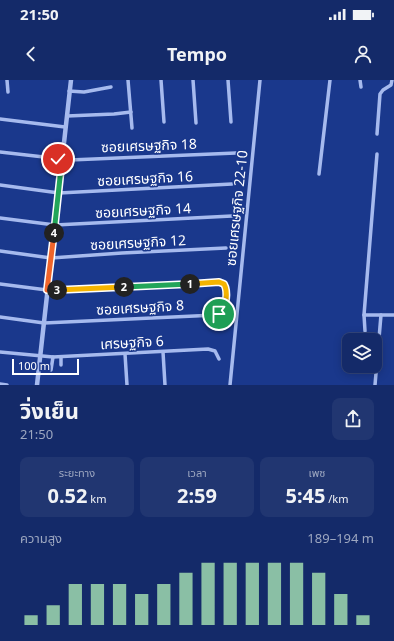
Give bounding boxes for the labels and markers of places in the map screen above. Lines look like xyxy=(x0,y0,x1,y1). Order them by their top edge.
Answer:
pin xyxy=(41,142,75,176)
pin: 4 xyxy=(44,223,64,243)
pin: 1 xyxy=(180,274,200,294)
pin: 2 xyxy=(114,277,134,297)
pin: 3 xyxy=(47,280,67,300)
pin xyxy=(202,297,236,331)

